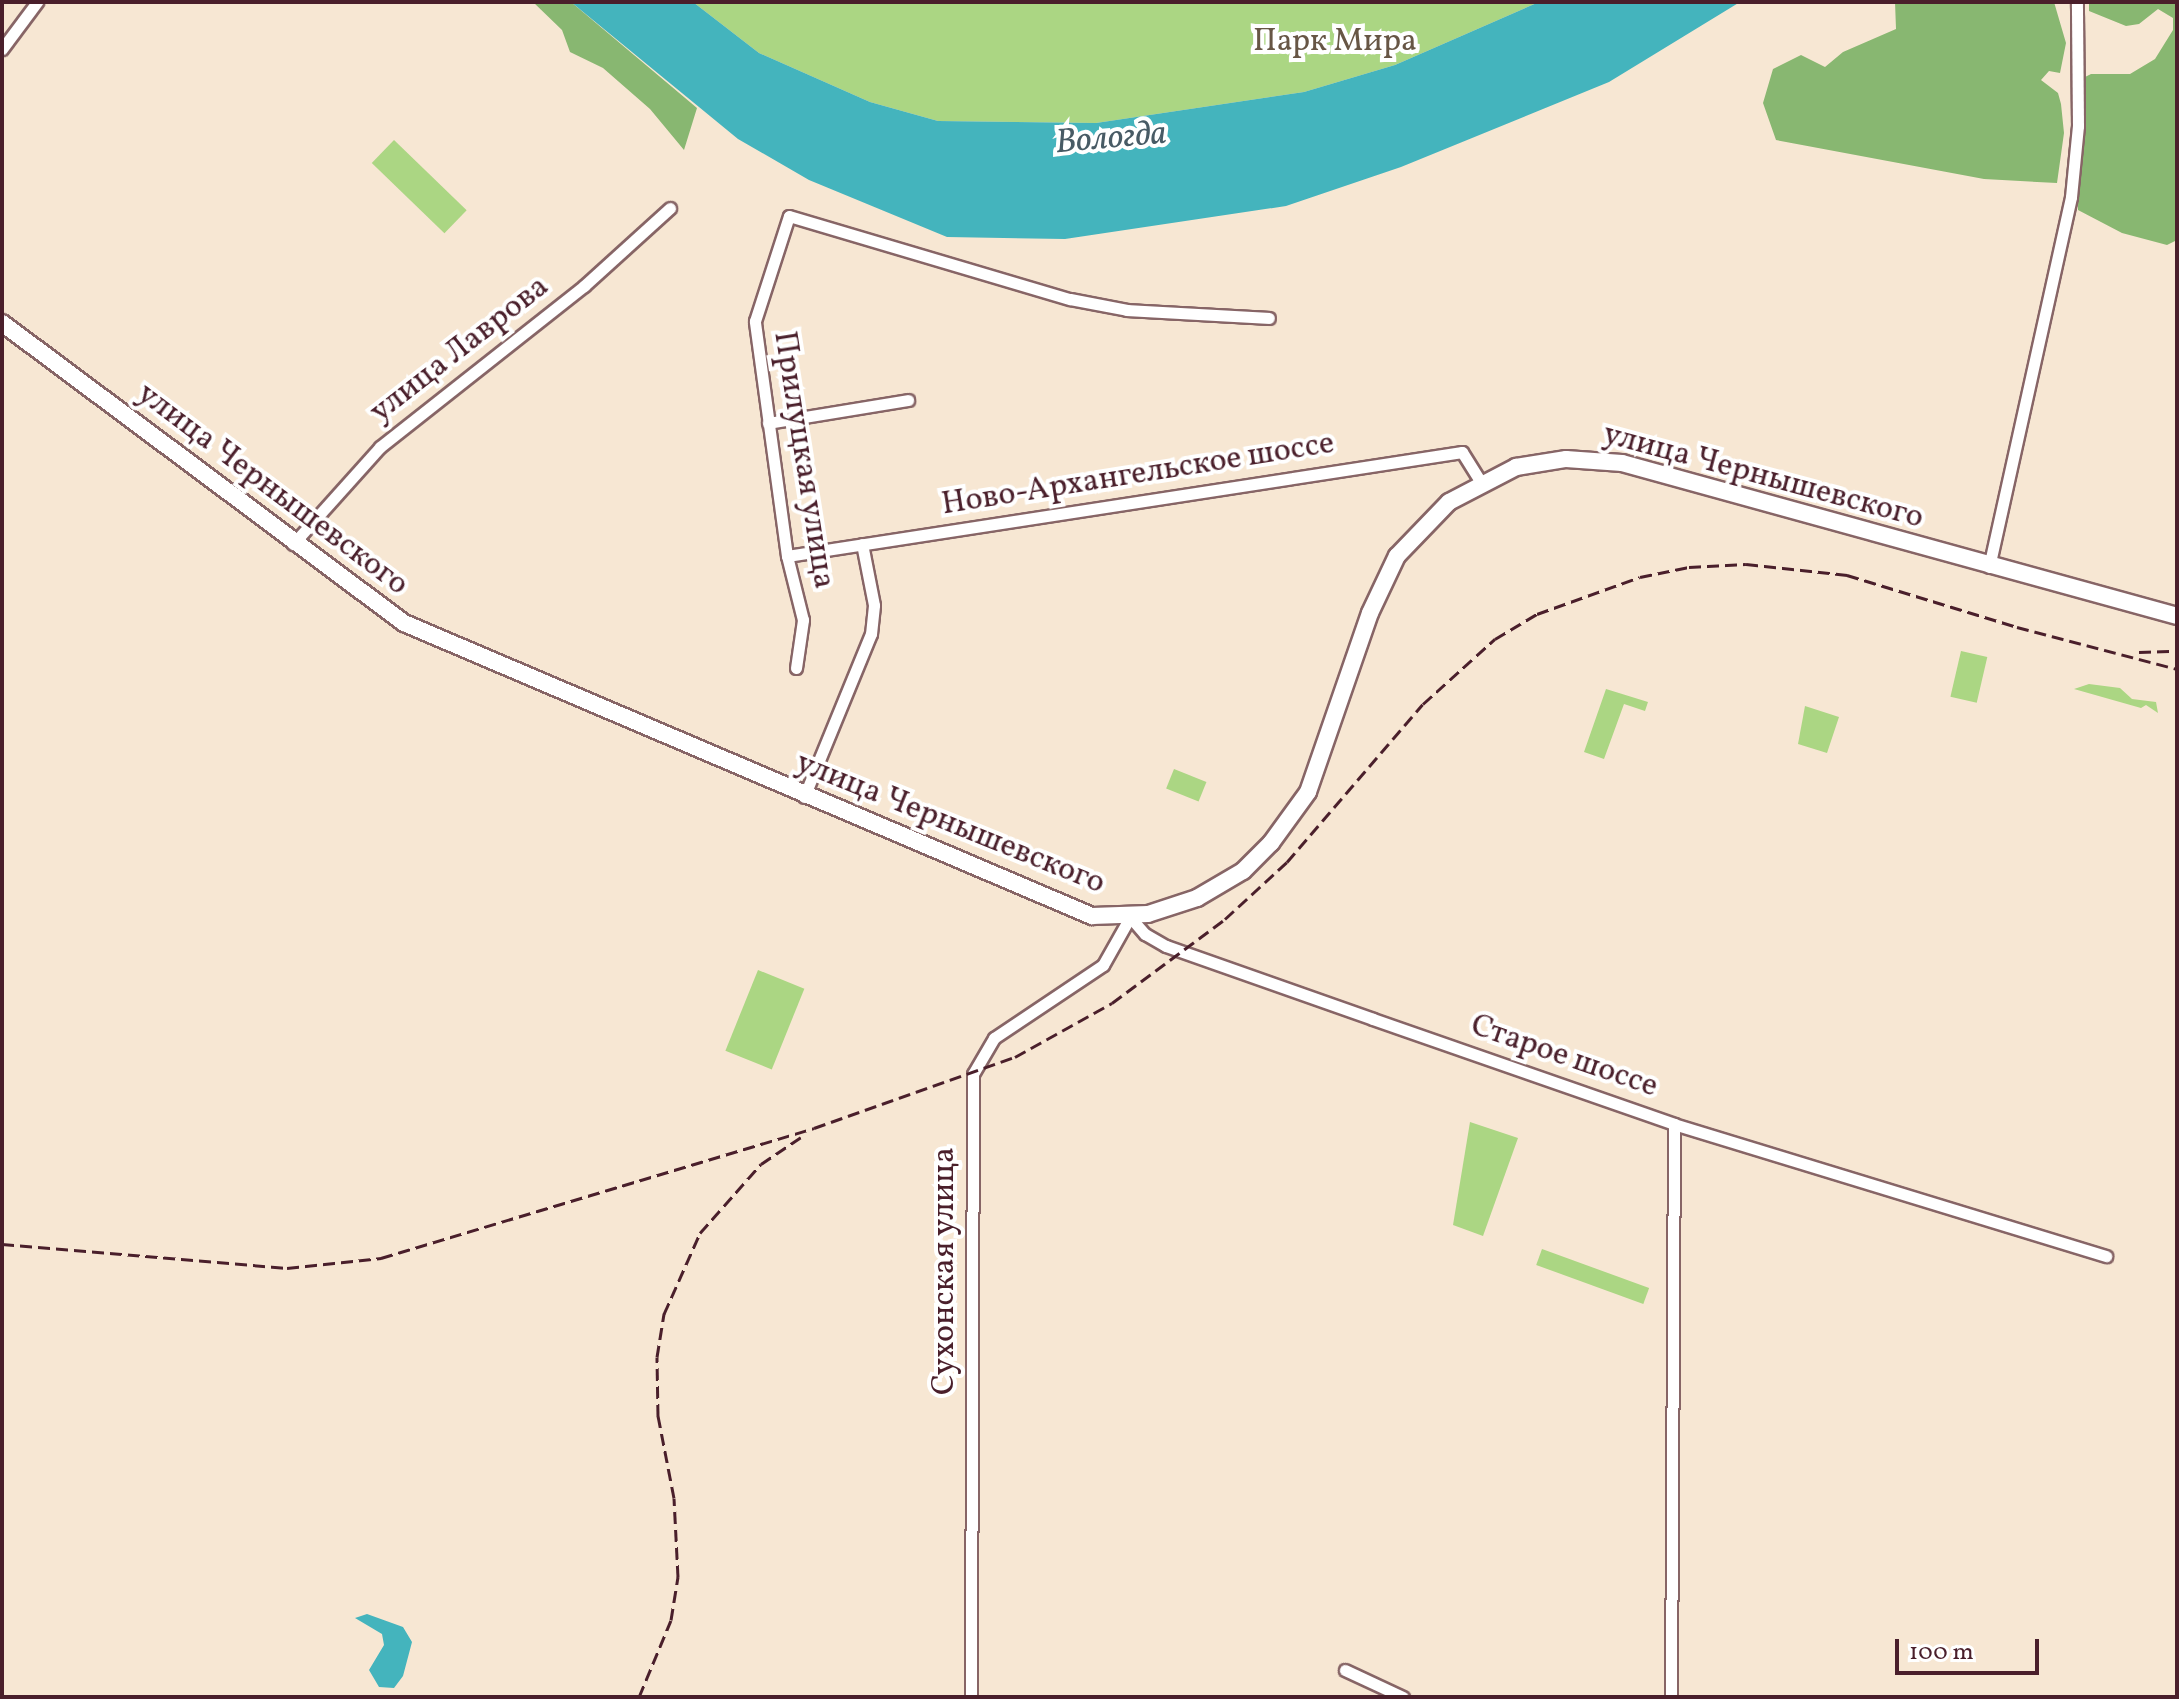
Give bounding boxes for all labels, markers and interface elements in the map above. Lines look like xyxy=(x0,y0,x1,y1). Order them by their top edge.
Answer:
park label: Парк Мира xyxy=(1253,23,1417,61)
water label: Вологда xyxy=(1054,114,1168,164)
street label: улица Лаврова xyxy=(363,268,557,432)
street label: Прилуцкая улица xyxy=(764,328,842,592)
street label: улица Чернышевского xyxy=(129,375,415,605)
street label: улица Чернышевского xyxy=(1599,416,1927,538)
street label: Ново-Архангельское шоссе xyxy=(939,425,1337,525)
street label: улица Чернышевского xyxy=(790,744,1110,904)
street label: Старое шоссе xyxy=(1466,1007,1662,1107)
street label: Сухонская улица xyxy=(926,1147,964,1395)
scale bar xyxy=(1899,1623,2043,1673)
text: 100 m xyxy=(1909,1636,1974,1670)

